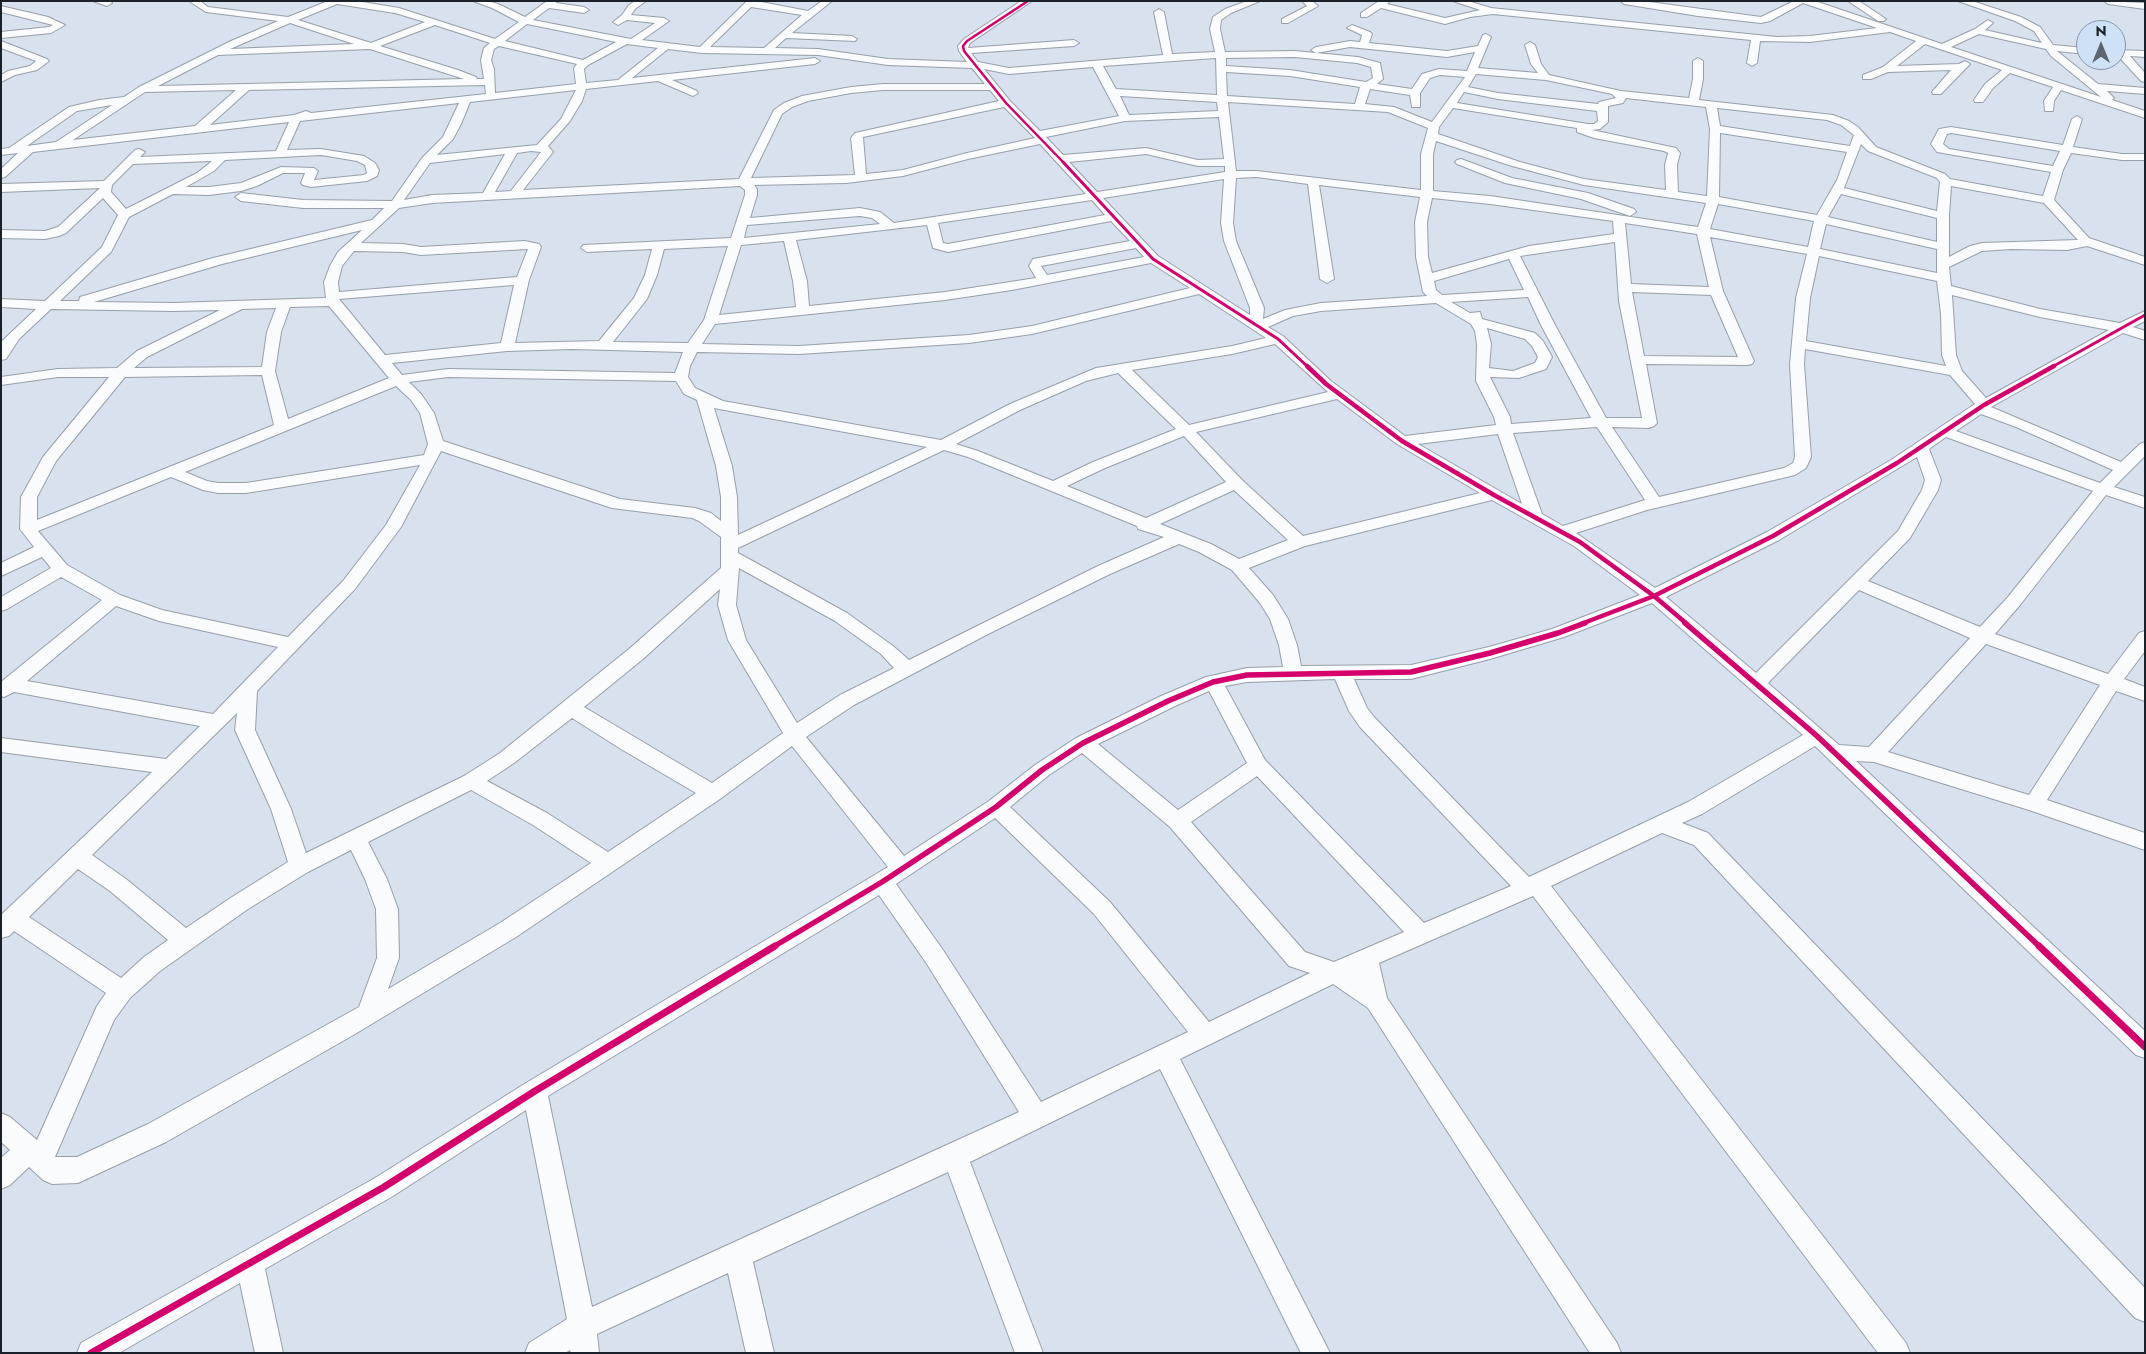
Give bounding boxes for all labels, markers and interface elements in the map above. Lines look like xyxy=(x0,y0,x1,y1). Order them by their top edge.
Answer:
north arrow xyxy=(2076,20,2126,70)
text: N xyxy=(2095,21,2107,41)

